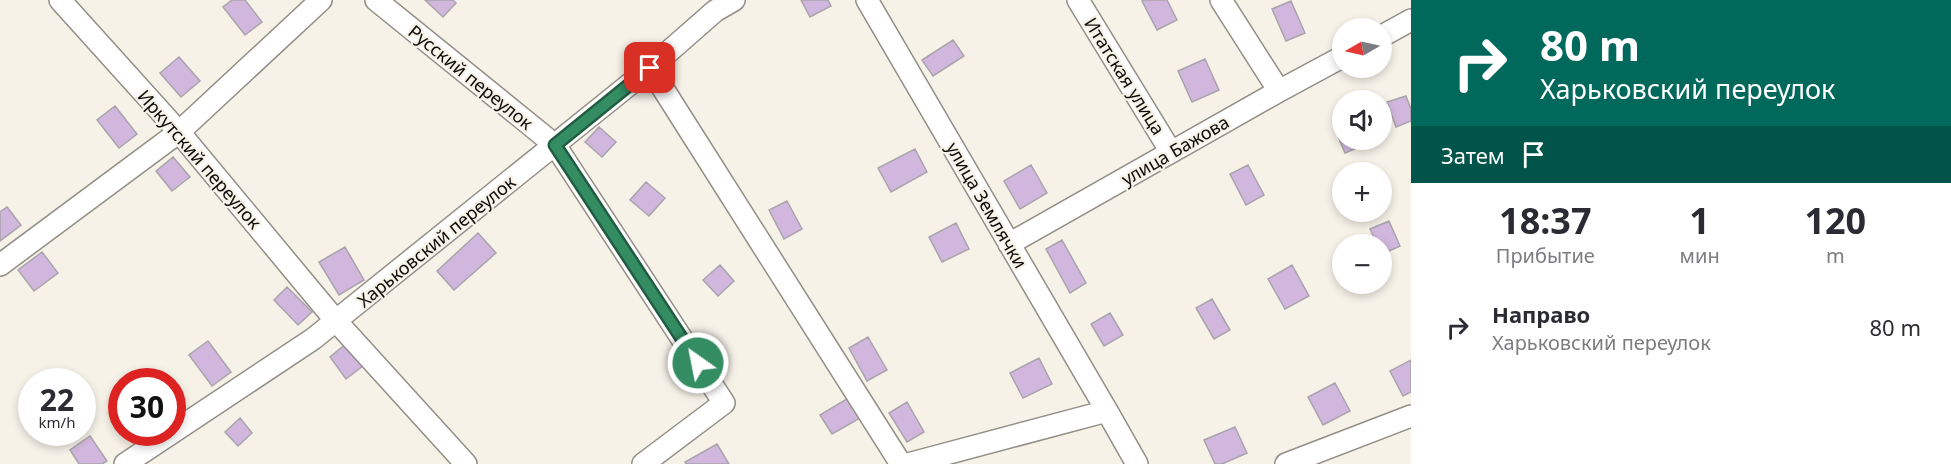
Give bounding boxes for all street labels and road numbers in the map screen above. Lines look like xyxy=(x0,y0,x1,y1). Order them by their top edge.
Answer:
street label: Итатская улица xyxy=(1079,13,1171,139)
street label: Русский переулок xyxy=(404,19,539,135)
street label: Иркутский переулок xyxy=(133,84,267,234)
street label: улица Бажова xyxy=(1117,109,1233,191)
street label: улица Землячки xyxy=(941,137,1033,273)
street label: Харьковский переулок xyxy=(352,169,520,312)

